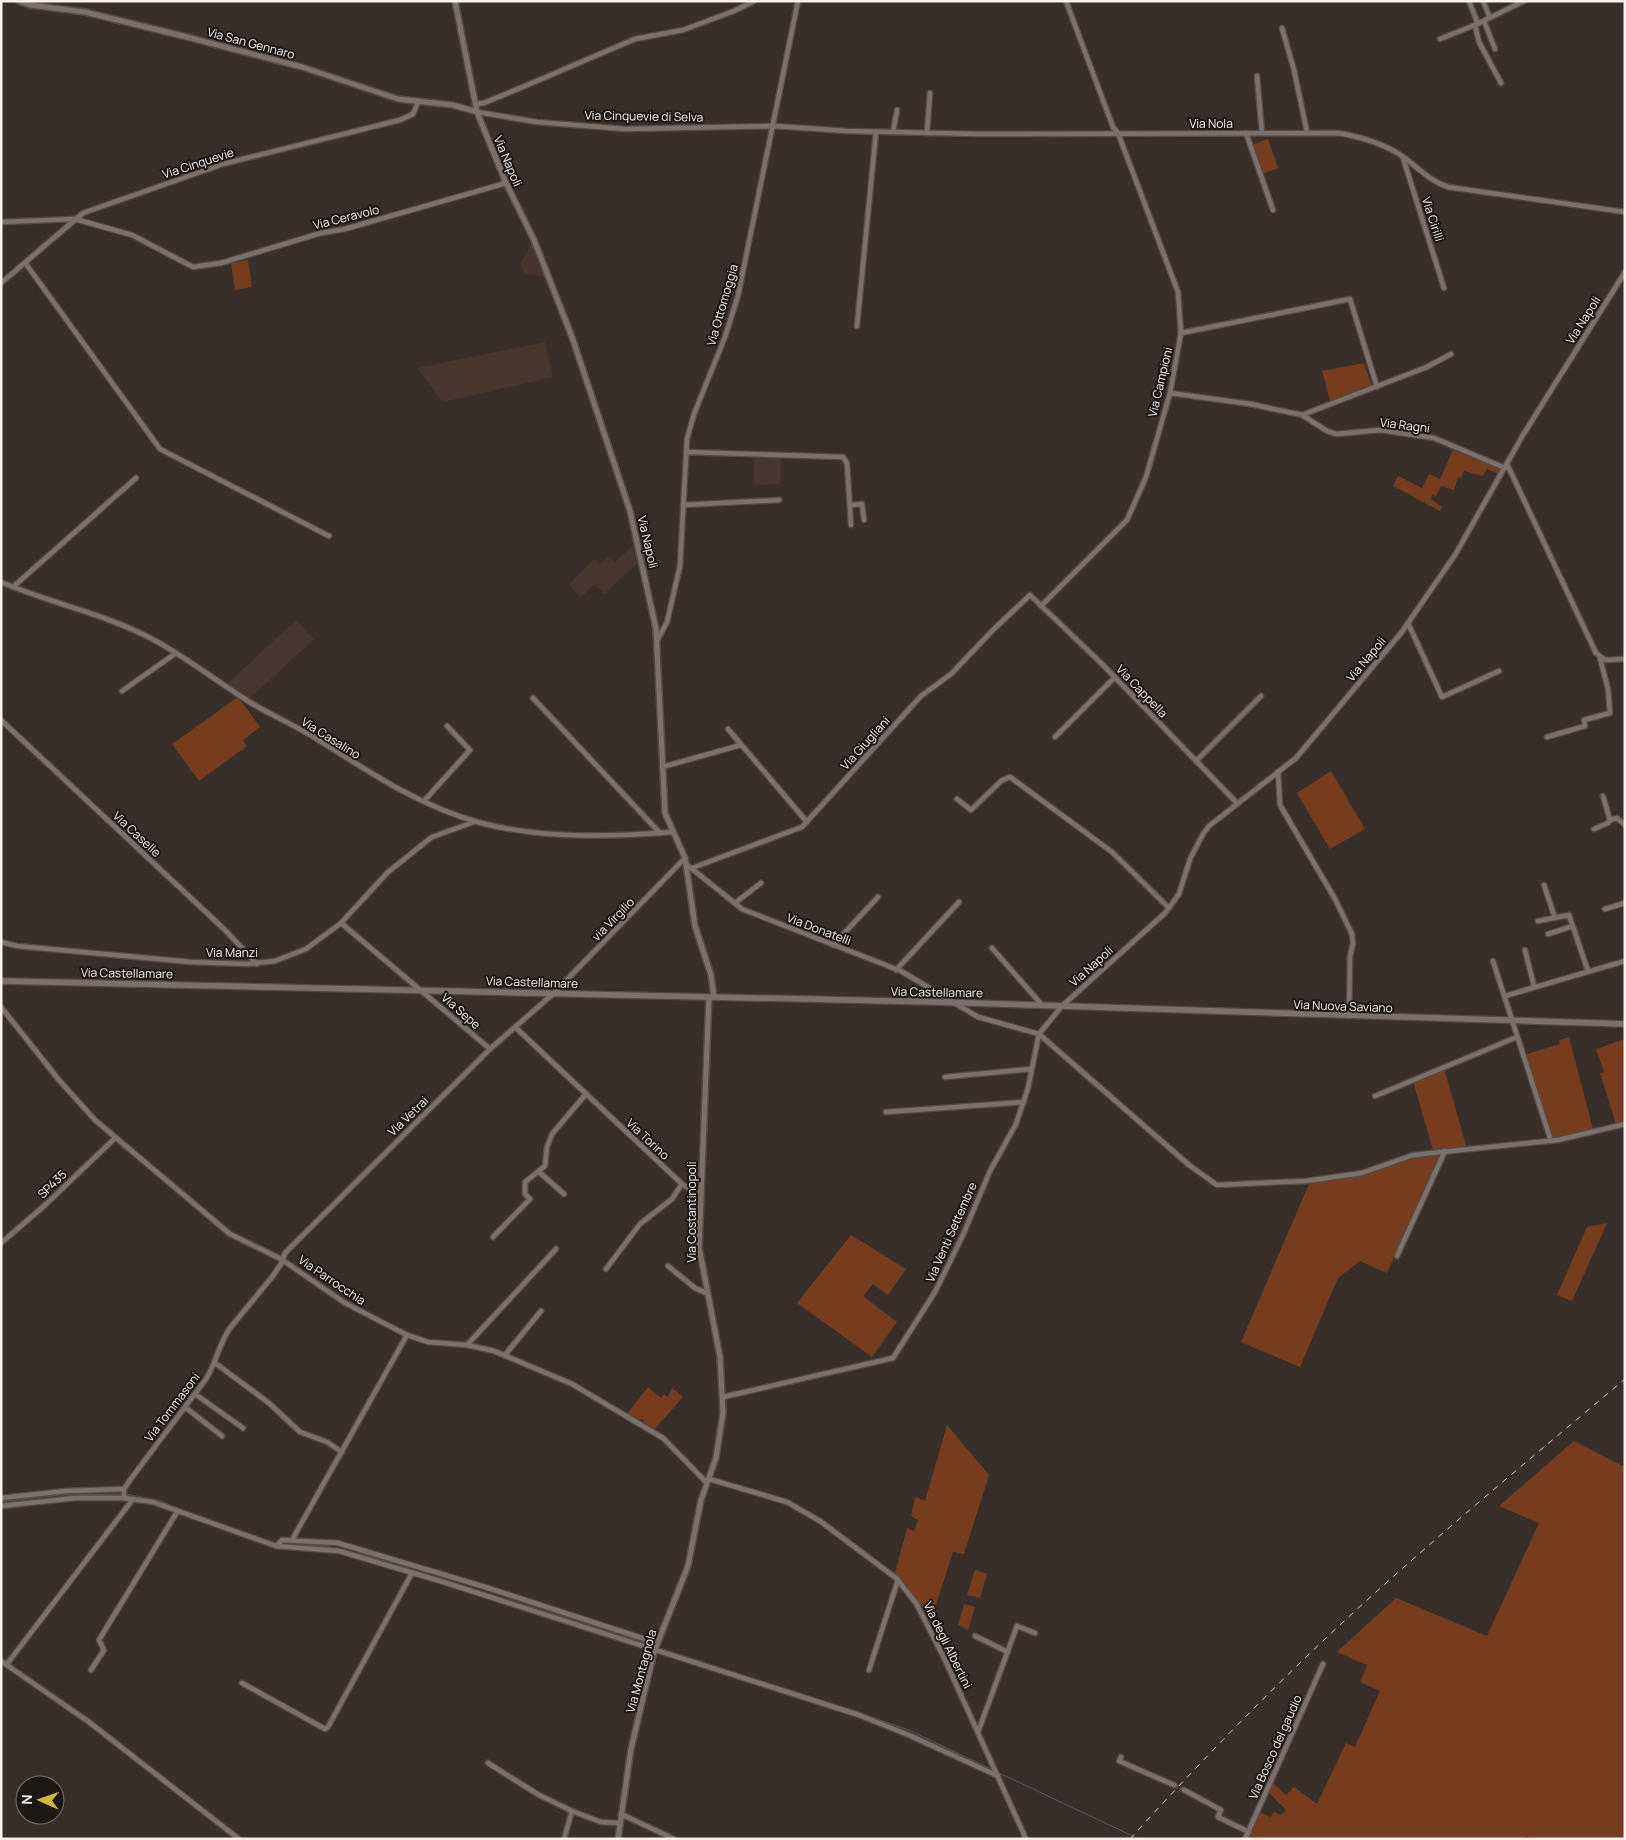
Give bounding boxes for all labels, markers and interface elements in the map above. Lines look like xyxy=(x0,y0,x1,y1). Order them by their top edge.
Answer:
street label: Via San Gennaro xyxy=(205,23,297,63)
street label: Via Cinquevie di Selva xyxy=(585,106,703,126)
street label: Via Nola xyxy=(1189,115,1233,132)
street label: Via Napoli xyxy=(490,133,526,189)
street label: Via Cinquevie xyxy=(160,143,236,183)
street label: Via Cirilli xyxy=(1418,195,1448,243)
street label: Via Ceravolo xyxy=(311,201,381,233)
street label: Via Ottomoggia xyxy=(702,262,742,348)
street label: Via Napoli xyxy=(1562,293,1604,347)
street label: Via Campioni xyxy=(1144,345,1176,419)
street label: Via Ragni xyxy=(1379,414,1431,436)
street label: Via Napoli xyxy=(634,514,662,570)
street label: Via Napoli xyxy=(1342,633,1390,685)
street label: Via Cappella xyxy=(1112,661,1172,721)
street label: Via Casalino xyxy=(298,713,364,763)
street label: Via Giugliani xyxy=(836,713,894,773)
street label: Via Caselle xyxy=(109,807,165,861)
street label: via Virgilio xyxy=(588,894,638,944)
street label: Via Donatelli xyxy=(784,909,854,949)
street label: Via Napoli xyxy=(1065,942,1117,990)
street label: Via Manzi xyxy=(206,944,258,961)
street label: Via Castellamare xyxy=(81,964,173,982)
street label: Via Castellamare xyxy=(486,972,578,992)
street label: Via Castellamare xyxy=(891,983,983,1001)
street label: Via Sepe xyxy=(438,989,484,1033)
street label: Via Nuova Saviano xyxy=(1293,996,1393,1016)
street label: Via Vetrai xyxy=(384,1092,432,1140)
street label: Via Torino xyxy=(623,1115,673,1163)
street label: Via Costantinopoli xyxy=(683,1162,700,1263)
street label: SP435 xyxy=(34,1166,70,1202)
street label: Via Venti Settembre xyxy=(921,1179,981,1285)
street label: Via Parrocchia xyxy=(295,1251,369,1309)
street label: Via Tommasoni xyxy=(140,1369,204,1445)
street label: Via degli Albertini xyxy=(920,1599,976,1691)
street label: Via Montagnola xyxy=(622,1628,660,1714)
street label: Via Bosco del gaudio xyxy=(1244,1692,1306,1802)
north arrow xyxy=(15,1775,65,1825)
text: N xyxy=(17,1794,36,1805)

